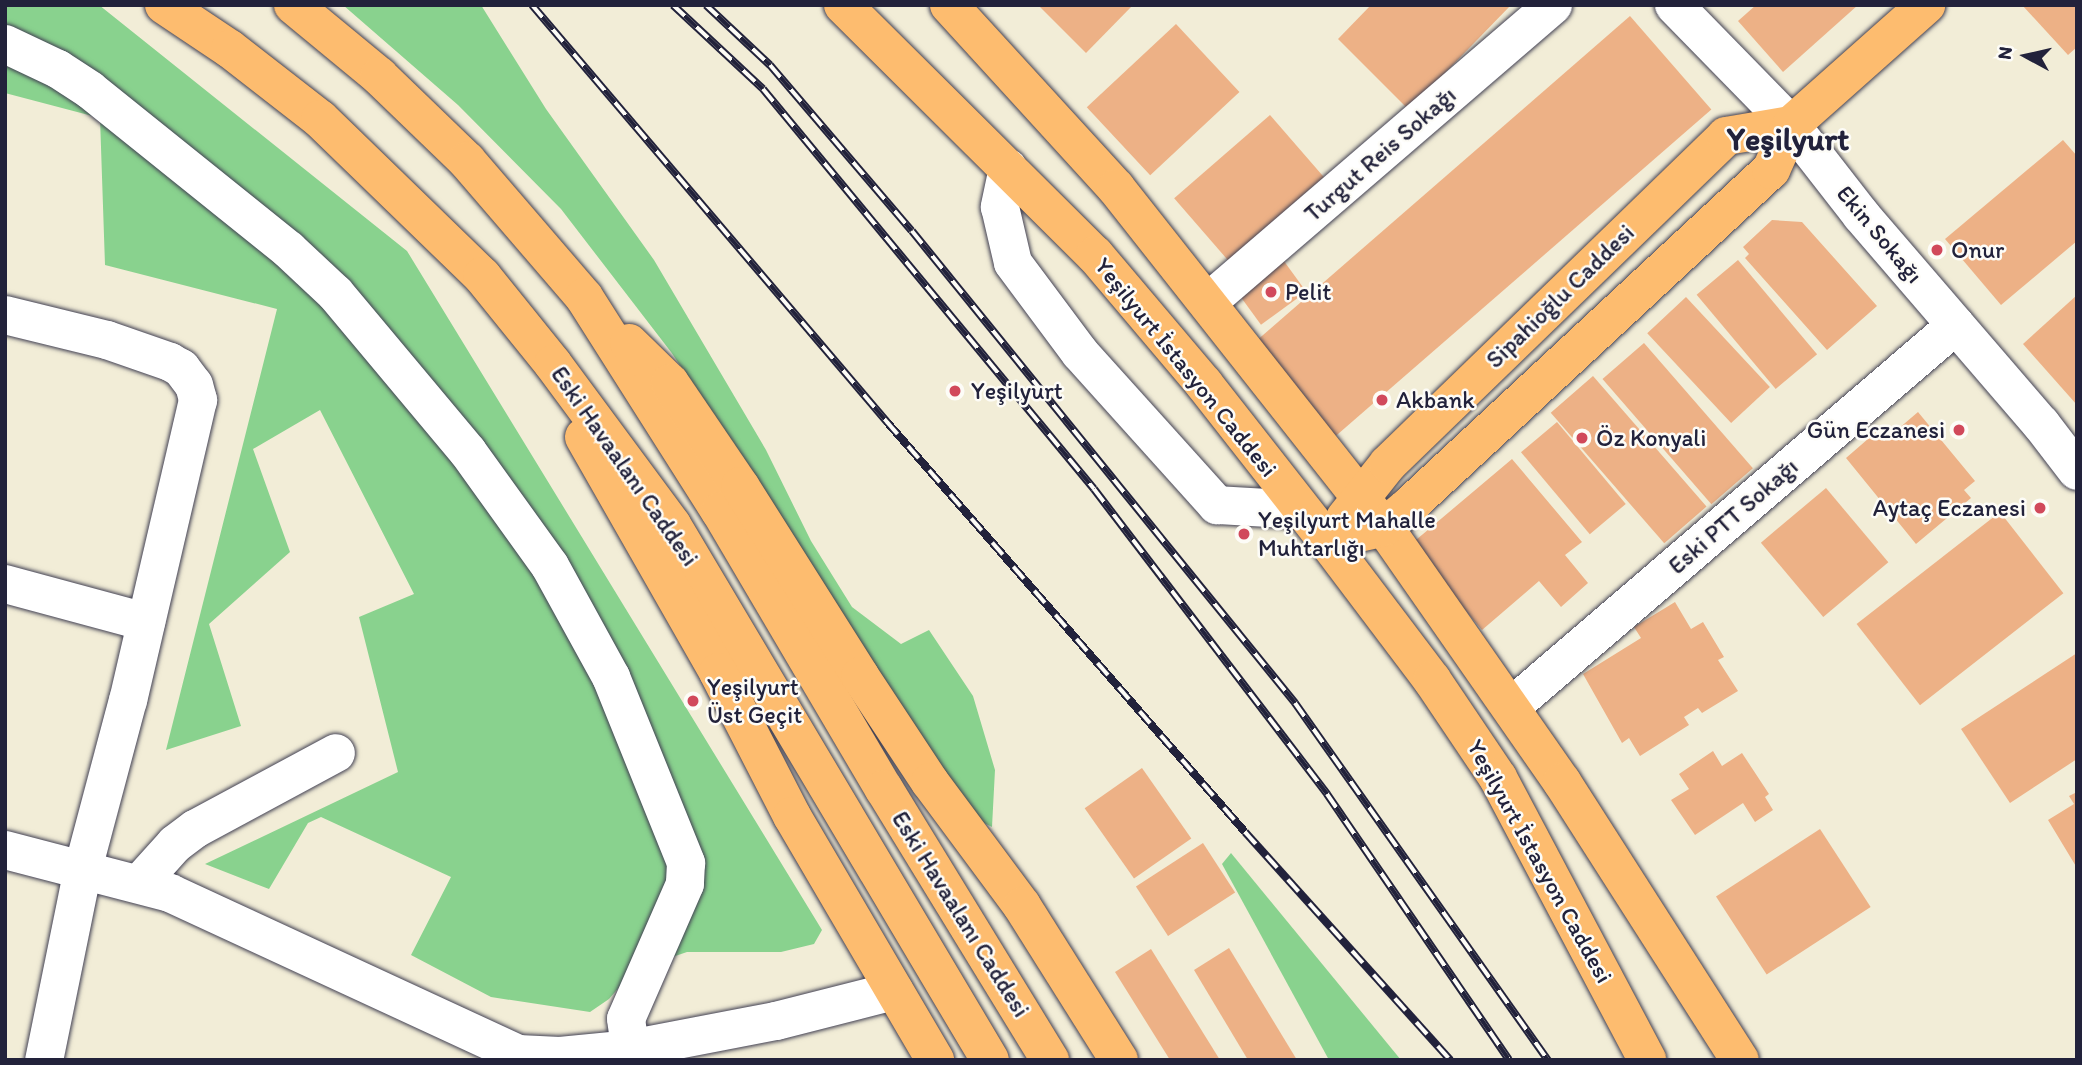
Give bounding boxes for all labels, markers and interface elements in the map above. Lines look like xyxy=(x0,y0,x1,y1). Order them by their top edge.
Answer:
north arrow xyxy=(1991,21,2061,91)
text: N xyxy=(1992,45,2017,61)
street label: Turgut Reis Sokağı xyxy=(1299,81,1461,227)
district label: Yeşilyurt xyxy=(1727,120,1849,158)
street label: Ekin Sokağı xyxy=(1831,179,1929,289)
street label: Sipahioğlu Caddesi xyxy=(1480,218,1640,374)
place label: Onur xyxy=(1951,236,2004,264)
marker: Onur xyxy=(1929,242,1945,258)
street label: Yeşilyurt İstasyon Caddesi xyxy=(1089,252,1283,482)
place label: Pelit xyxy=(1285,278,1331,306)
marker: Pelit xyxy=(1263,284,1279,300)
street label: Eski Havaalanı Caddesi xyxy=(545,360,705,572)
place label: Yeşilyurt xyxy=(971,377,1063,405)
marker: Yeşilyurt xyxy=(945,381,965,401)
place label: Akbank xyxy=(1396,386,1475,414)
marker: Akbank xyxy=(1374,392,1390,408)
place label: Gün Eczanesi xyxy=(1806,416,1945,444)
marker: Gün Eczanesi xyxy=(1951,422,1967,438)
place label: Öz Konyali xyxy=(1596,424,1707,452)
marker: Öz Konyali xyxy=(1574,430,1590,446)
street label: Eski PTT Sokağı xyxy=(1662,452,1804,580)
place label: Aytaç Eczanesi xyxy=(1872,494,2026,522)
marker: Aytaç Eczanesi xyxy=(2032,500,2048,516)
place label: Yeşilyurt Mahalle Muhtarlığı xyxy=(1258,506,1437,562)
marker: Yeşilyurt Mahalle Muhtarlığı xyxy=(1236,526,1252,542)
place label: Yeşilyurt Üst Geçit xyxy=(707,673,802,729)
marker: Yeşilyurt Üst Geçit xyxy=(685,693,701,709)
street label: Yeşilyurt İstasyon Caddesi xyxy=(1461,735,1619,987)
street label: Eski Havaalanı Caddesi xyxy=(886,805,1036,1023)

